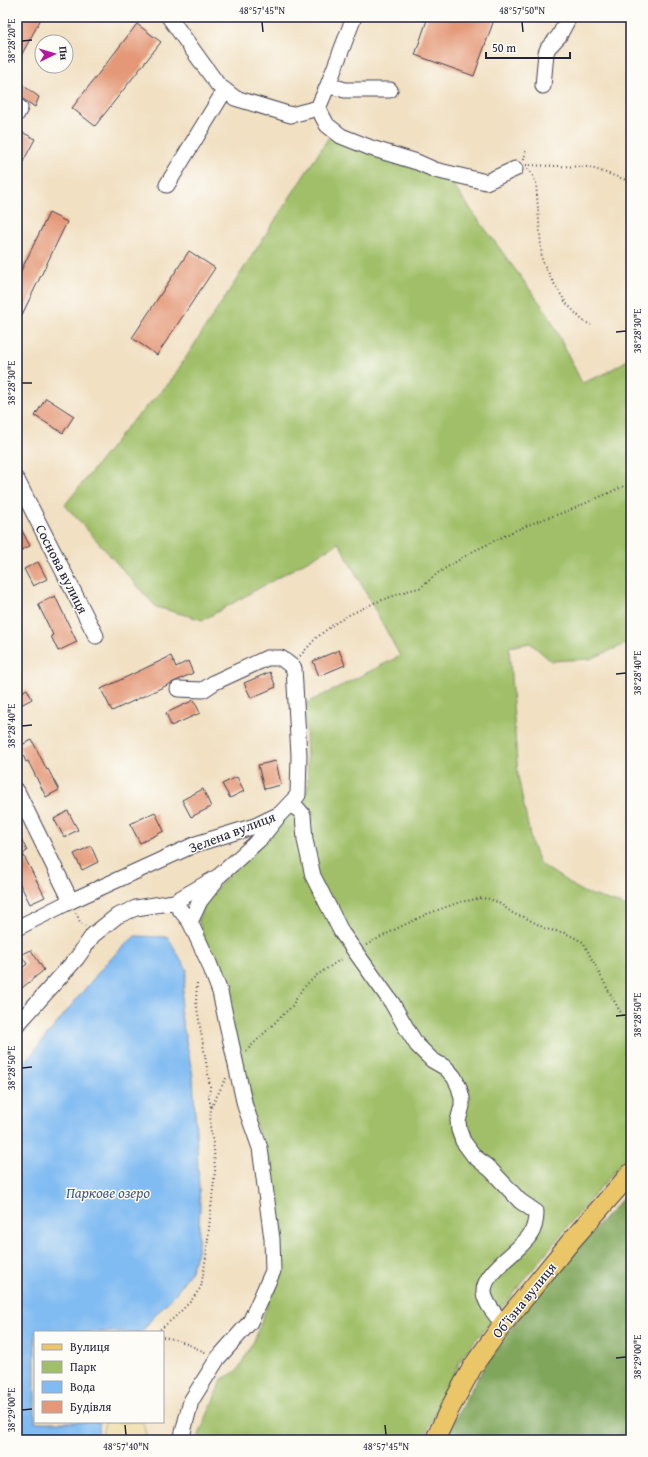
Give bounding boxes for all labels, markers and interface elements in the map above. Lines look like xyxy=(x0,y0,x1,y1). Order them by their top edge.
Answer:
text: 48°57'45"N xyxy=(239,3,285,18)
text: 48°57'50"N xyxy=(499,3,545,18)
text: 38°28'20"E xyxy=(4,19,19,63)
north arrow xyxy=(34,34,74,74)
scale bar xyxy=(486,34,570,60)
text: 50 m xyxy=(492,39,516,56)
text: Пн xyxy=(55,45,73,61)
text: 38°28'30"E xyxy=(630,309,645,353)
text: 38°28'30"E xyxy=(4,361,19,405)
street label: Соснова вулиця xyxy=(31,521,93,617)
text: 38°28'40"E xyxy=(630,651,645,695)
text: 38°28'40"E xyxy=(4,704,19,748)
street label: Зелена вулиця xyxy=(186,806,278,858)
text: 38°28'50"E xyxy=(630,993,645,1037)
text: 38°28'50"E xyxy=(4,1046,19,1090)
water label: Паркове озеро xyxy=(66,1182,151,1203)
street label: Об’їзна вулиця xyxy=(487,1258,561,1342)
legend xyxy=(34,1331,164,1423)
text: 38°29'00"E xyxy=(630,1335,645,1379)
text: Вулиця xyxy=(70,1338,110,1355)
text: Парк xyxy=(70,1358,97,1375)
text: Вода xyxy=(70,1378,95,1395)
text: 38°29'00"E xyxy=(4,1388,19,1432)
text: Будівля xyxy=(70,1398,111,1415)
text: 48°57'40"N xyxy=(103,1439,149,1454)
text: 48°57'45"N xyxy=(363,1439,409,1454)

